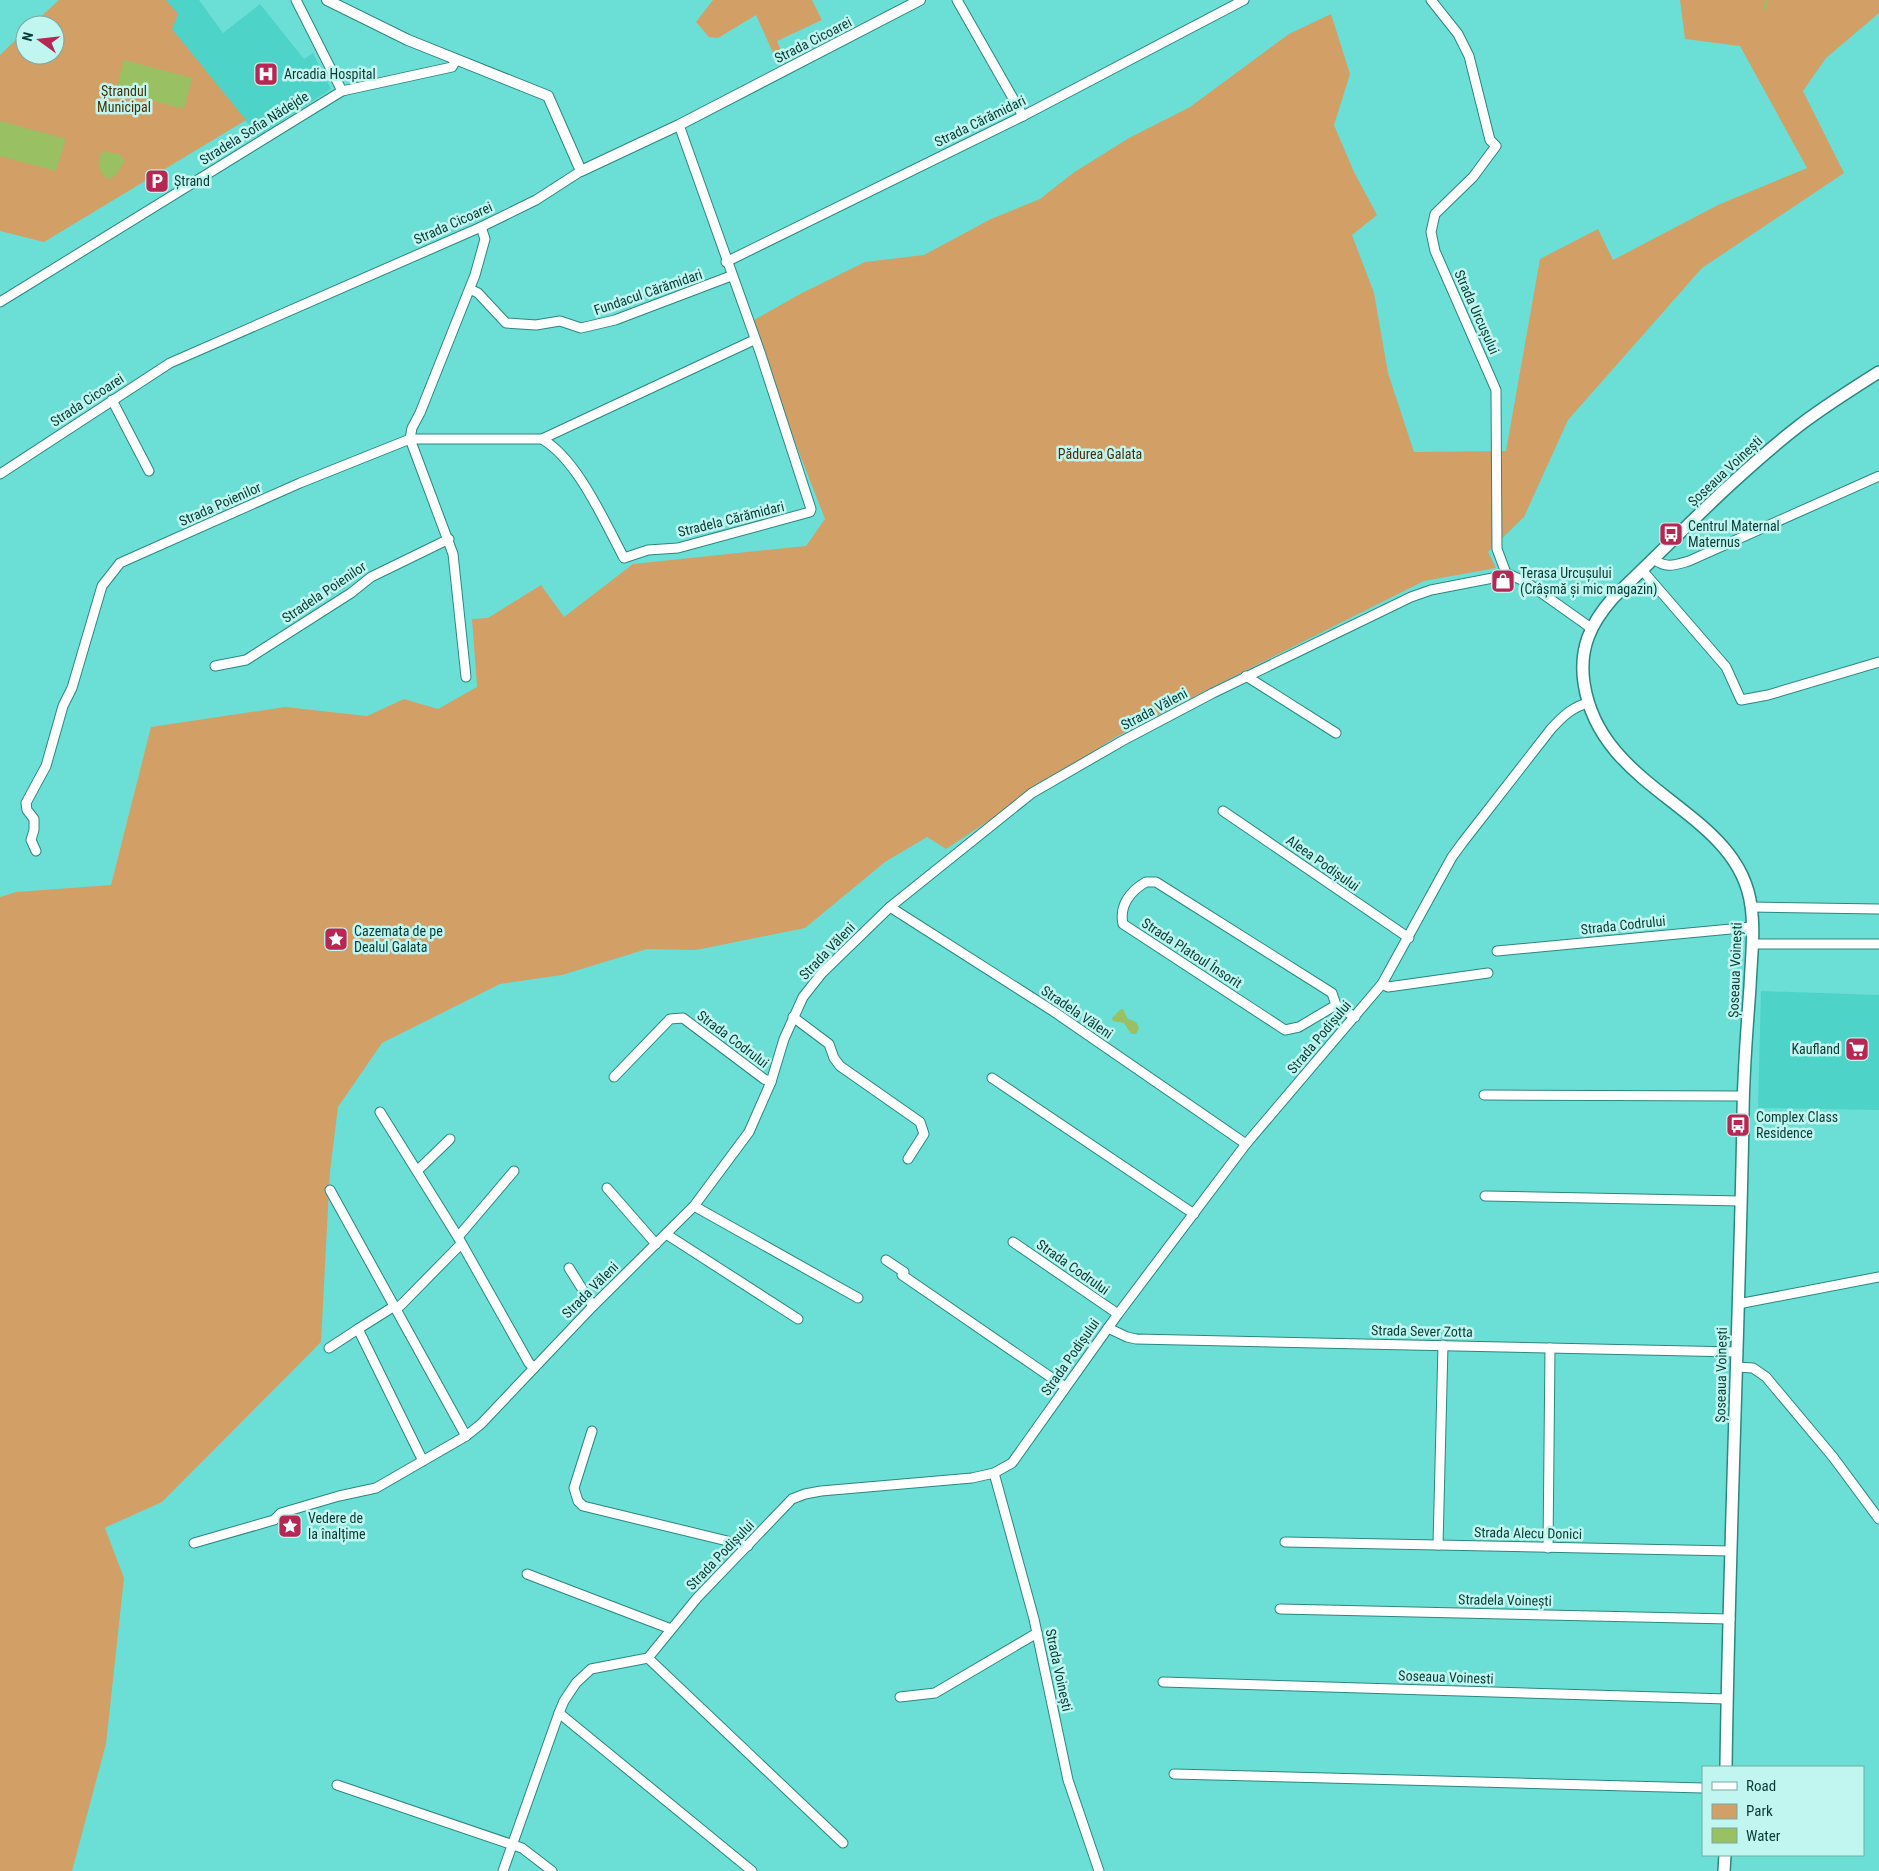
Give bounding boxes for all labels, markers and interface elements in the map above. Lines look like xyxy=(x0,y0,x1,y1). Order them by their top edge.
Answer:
street label: Strada Cicoarei xyxy=(772,14,854,66)
north arrow xyxy=(15,15,65,65)
text: N xyxy=(19,30,36,43)
hospital icon: Arcadia Hospital xyxy=(253,61,279,87)
place label: Arcadia Hospital xyxy=(284,66,376,82)
park label: Ștrandul Municipal xyxy=(97,83,151,115)
street label: Stradela Sofia Nădejde xyxy=(197,88,312,168)
street label: Strada Cărămidari xyxy=(932,92,1028,150)
parking icon: Ștrand xyxy=(144,168,170,194)
place label: Ștrand xyxy=(174,173,210,190)
street label: Strada Cicoarei xyxy=(411,199,495,247)
street label: Fundacul Cărămidari xyxy=(592,266,704,318)
street label: Strada Urcușului xyxy=(1450,267,1503,357)
street label: Strada Cicoarei xyxy=(47,370,127,430)
street label: Șoseaua Voinești xyxy=(1685,433,1766,510)
park label: Pădurea Galata xyxy=(1058,446,1142,462)
street label: Strada Poienilor xyxy=(177,479,263,529)
street label: Stradela Cărămidari xyxy=(676,498,786,540)
place label: Centrul Maternal Maternus xyxy=(1688,518,1780,550)
bus stop icon: Centrul Maternal Maternus xyxy=(1658,521,1684,547)
street label: Stradela Poienilor xyxy=(279,558,369,626)
place label: Terasa Urcușului (Crâșmă și mic magazin) xyxy=(1520,565,1658,598)
shop icon: Terasa Urcușului (Crâșmă și mic magazin) xyxy=(1490,568,1516,594)
street label: Strada Văleni xyxy=(1118,685,1190,733)
street label: Aleea Podișului xyxy=(1283,832,1363,895)
street label: Strada Codrului xyxy=(1580,913,1666,937)
street label: Strada Platoul Însorit xyxy=(1139,914,1246,991)
street label: Strada Văleni xyxy=(796,919,858,983)
street label: Șoseaua Voinești xyxy=(1725,922,1746,1018)
place label: Cazemata de pe Dealul Galata xyxy=(354,923,443,955)
place icon: Cazemata de pe Dealul Galata xyxy=(323,926,349,952)
street label: Stradela Văleni xyxy=(1038,982,1116,1042)
street label: Strada Podișului xyxy=(1284,997,1355,1077)
street label: Strada Codrului xyxy=(694,1007,772,1071)
supermarket icon: Kaufland xyxy=(1844,1036,1870,1062)
place label: Kaufland xyxy=(1791,1041,1840,1057)
place label: Complex Class Residence xyxy=(1756,1109,1838,1141)
bus stop icon: Complex Class Residence xyxy=(1725,1112,1751,1138)
street label: Strada Codrului xyxy=(1034,1236,1112,1298)
street label: Strada Văleni xyxy=(559,1259,621,1321)
street label: Strada Podișului xyxy=(1038,1315,1103,1399)
street label: Strada Sever Zotta xyxy=(1371,1322,1473,1340)
street label: Șoseaua Voinești xyxy=(1712,1327,1731,1423)
place label: Vedere de la înalțime xyxy=(308,1510,366,1543)
place icon: Vedere de la înalțime xyxy=(277,1513,303,1539)
street label: Strada Podișului xyxy=(683,1517,758,1594)
street label: Strada Alecu Donici xyxy=(1474,1524,1582,1542)
street label: Stradela Voinești xyxy=(1458,1591,1552,1610)
street label: Strada Voinești xyxy=(1041,1627,1076,1713)
street label: Soseaua Voinesti xyxy=(1398,1667,1494,1687)
legend xyxy=(1702,1766,1864,1856)
text: Road xyxy=(1746,1777,1776,1795)
text: Park xyxy=(1746,1802,1773,1820)
text: Water xyxy=(1746,1827,1781,1845)

